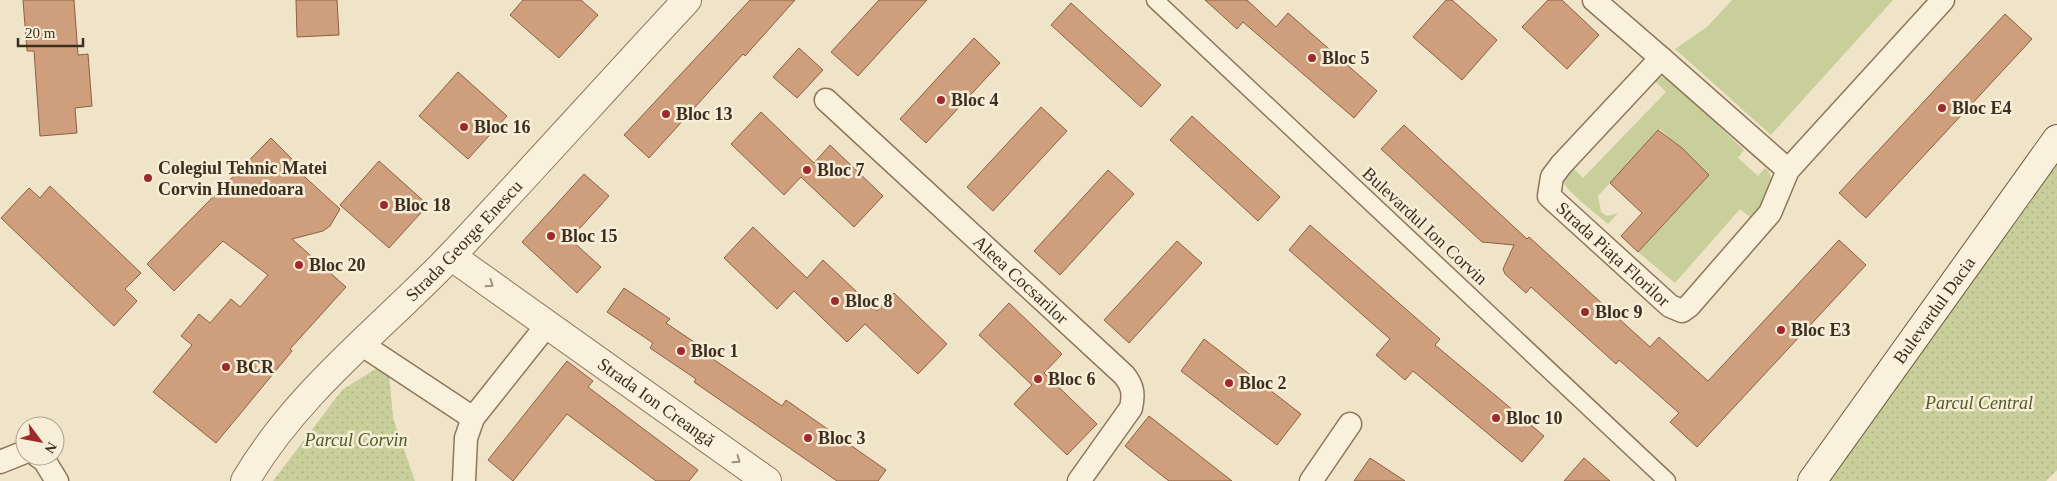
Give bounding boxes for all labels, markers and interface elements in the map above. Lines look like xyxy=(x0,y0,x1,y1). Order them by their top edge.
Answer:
scale bar xyxy=(18,15,82,47)
text: 20 m xyxy=(25,25,56,41)
place label: Bloc 5 xyxy=(1322,48,1370,68)
marker: Bloc 5 xyxy=(1306,52,1318,64)
place label: Bloc 4 xyxy=(951,90,999,110)
marker: Bloc 4 xyxy=(935,94,947,106)
place label: Bloc E4 xyxy=(1952,98,2012,118)
marker: Bloc E4 xyxy=(1936,102,1948,114)
place label: Bloc 13 xyxy=(676,104,733,124)
marker: Bloc 13 xyxy=(660,108,672,120)
place label: Bloc 16 xyxy=(474,117,531,137)
marker: Bloc 16 xyxy=(458,121,470,133)
place label: Colegiul Tehnic Matei Corvin Hunedoara xyxy=(158,158,327,199)
place label: Bloc 7 xyxy=(817,160,865,180)
street label: Bulevardul Ion Corvin xyxy=(1359,163,1491,289)
marker: Bloc 7 xyxy=(801,164,813,176)
marker: Colegiul Tehnic Matei Corvin Hunedoara xyxy=(142,172,154,184)
street label: Strada George Enescu xyxy=(402,176,526,305)
place label: Bloc 18 xyxy=(394,195,451,215)
street label: Strada Piața Florilor xyxy=(1552,198,1674,311)
marker: Bloc 18 xyxy=(378,199,390,211)
place label: Bloc 15 xyxy=(561,226,618,246)
marker: Bloc 15 xyxy=(545,230,557,242)
street label: Aleea Cocsarilor xyxy=(969,231,1072,328)
street label: Bulevardul Dacia xyxy=(1889,253,1979,368)
place label: Bloc 20 xyxy=(309,255,366,275)
marker: Bloc 20 xyxy=(293,259,305,271)
one-way arrow xyxy=(484,278,494,287)
place label: Bloc 8 xyxy=(845,291,893,311)
marker: Bloc 8 xyxy=(829,295,841,307)
place label: Bloc 9 xyxy=(1595,302,1643,322)
marker: Bloc 9 xyxy=(1579,306,1591,318)
place label: Bloc E3 xyxy=(1791,320,1851,340)
marker: Bloc E3 xyxy=(1775,324,1787,336)
place label: Bloc 1 xyxy=(691,341,739,361)
marker: Bloc 1 xyxy=(675,345,687,357)
street label: Strada Ion Creangă xyxy=(594,354,719,451)
place label: BCR xyxy=(236,357,275,377)
marker: BCR xyxy=(220,361,232,373)
place label: Bloc 6 xyxy=(1048,369,1096,389)
marker: Bloc 6 xyxy=(1032,373,1044,385)
place label: Bloc 2 xyxy=(1239,373,1287,393)
marker: Bloc 2 xyxy=(1223,377,1235,389)
park label: Parcul Central xyxy=(1924,393,2033,413)
place label: Bloc 10 xyxy=(1506,408,1563,428)
marker: Bloc 10 xyxy=(1490,412,1502,424)
north arrow xyxy=(15,416,65,466)
place label: Bloc 3 xyxy=(818,428,866,448)
park label: Parcul Corvin xyxy=(304,430,407,450)
marker: Bloc 3 xyxy=(802,432,814,444)
text: N xyxy=(42,439,60,456)
one-way arrow xyxy=(731,453,740,463)

